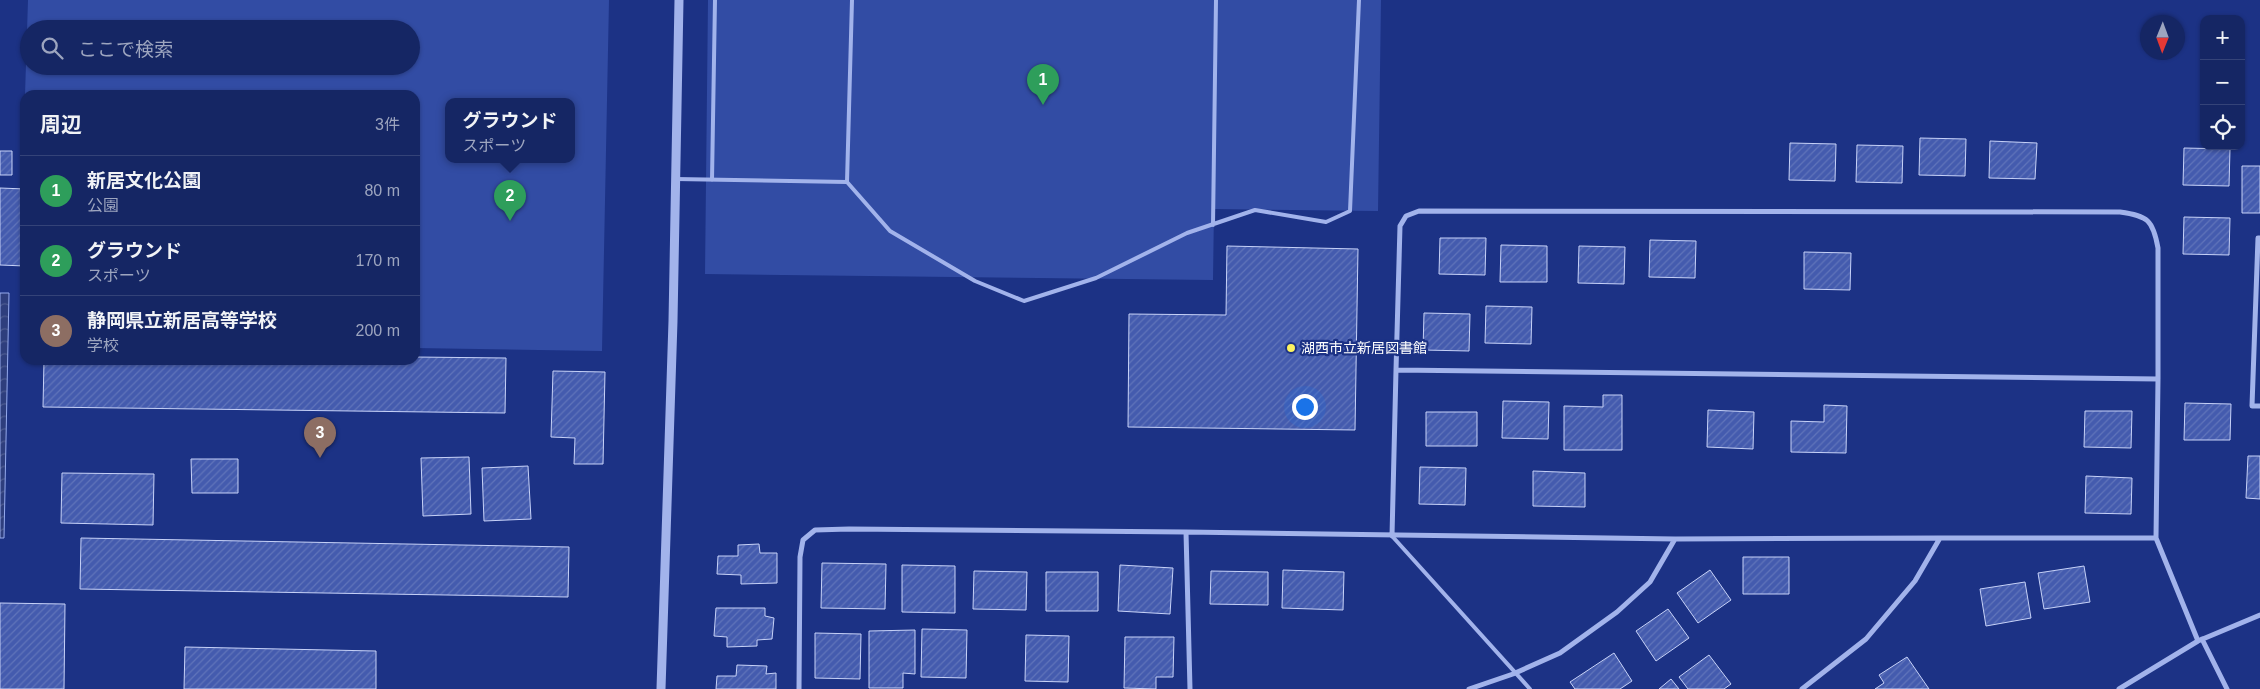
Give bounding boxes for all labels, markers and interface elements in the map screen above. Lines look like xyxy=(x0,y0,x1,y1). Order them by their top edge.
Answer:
north arrow xyxy=(2140,15,2185,60)
map controls xyxy=(2200,15,2245,150)
button: + xyxy=(2200,15,2245,60)
search box xyxy=(20,20,420,75)
icon: search xyxy=(38,34,66,62)
text: ここで検索 xyxy=(78,39,173,60)
button: − xyxy=(2200,60,2245,105)
pin: 1 xyxy=(1027,64,1059,105)
popup xyxy=(445,98,575,163)
button: locate xyxy=(2200,105,2245,150)
text: グラウンド xyxy=(462,110,558,131)
text: 周辺 xyxy=(40,113,82,136)
text: 3件 xyxy=(375,116,400,133)
text: スポーツ xyxy=(462,137,526,154)
text: 新居文化公園 xyxy=(87,170,201,191)
pin: 2 xyxy=(494,180,526,221)
text: 1 xyxy=(52,182,60,199)
text: 80 m xyxy=(364,182,400,199)
text: 公園 xyxy=(87,197,119,214)
text: グラウンド xyxy=(87,240,182,261)
text: 2 xyxy=(52,252,60,269)
text: 170 m xyxy=(356,252,400,269)
text: スポーツ xyxy=(87,267,151,284)
text: 静岡県立新居高等学校 xyxy=(87,310,277,331)
text: 3 xyxy=(52,322,60,339)
text: 200 m xyxy=(356,322,400,339)
text: 学校 xyxy=(87,337,119,354)
place label: 湖西市立新居図書館 xyxy=(1301,340,1427,356)
marker: 湖西市立新居図書館 xyxy=(1285,342,1297,354)
your location xyxy=(1292,394,1318,420)
pin: 3 xyxy=(304,417,336,458)

